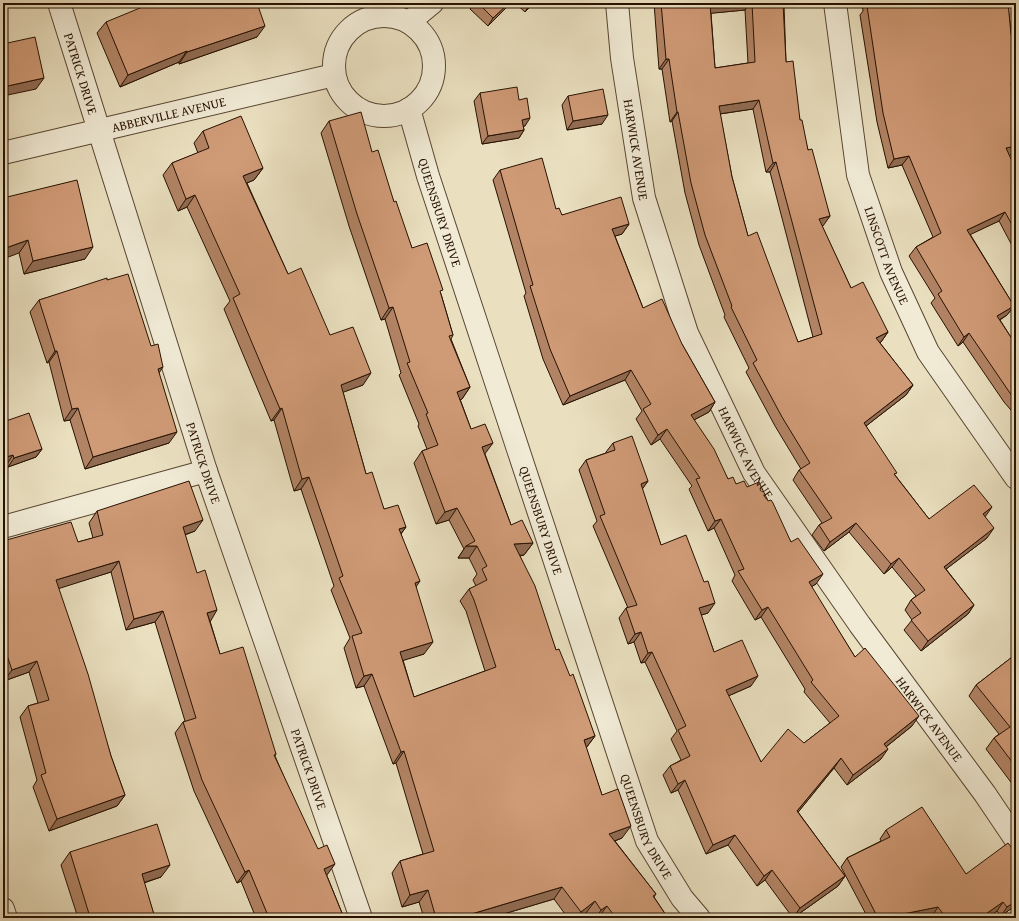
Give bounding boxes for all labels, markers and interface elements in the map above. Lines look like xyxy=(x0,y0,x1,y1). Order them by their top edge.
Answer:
street label: PATRICK DRIVE xyxy=(59,31,103,117)
street label: ABBERVILLE AVENUE xyxy=(110,92,228,137)
street label: HARWICK AVENUE xyxy=(619,98,653,202)
street label: QUEENSBURY DRIVE xyxy=(413,156,466,270)
street label: LINSCOTT AVENUE xyxy=(859,204,914,308)
street label: HARWICK AVENUE xyxy=(714,403,778,503)
street label: PATRICK DRIVE xyxy=(181,420,226,506)
street label: QUEENSBURY DRIVE xyxy=(514,464,568,577)
street label: HARWICK AVENUE xyxy=(891,673,967,766)
street label: PATRICK DRIVE xyxy=(286,726,332,813)
street label: QUEENSBURY DRIVE xyxy=(616,771,677,883)

